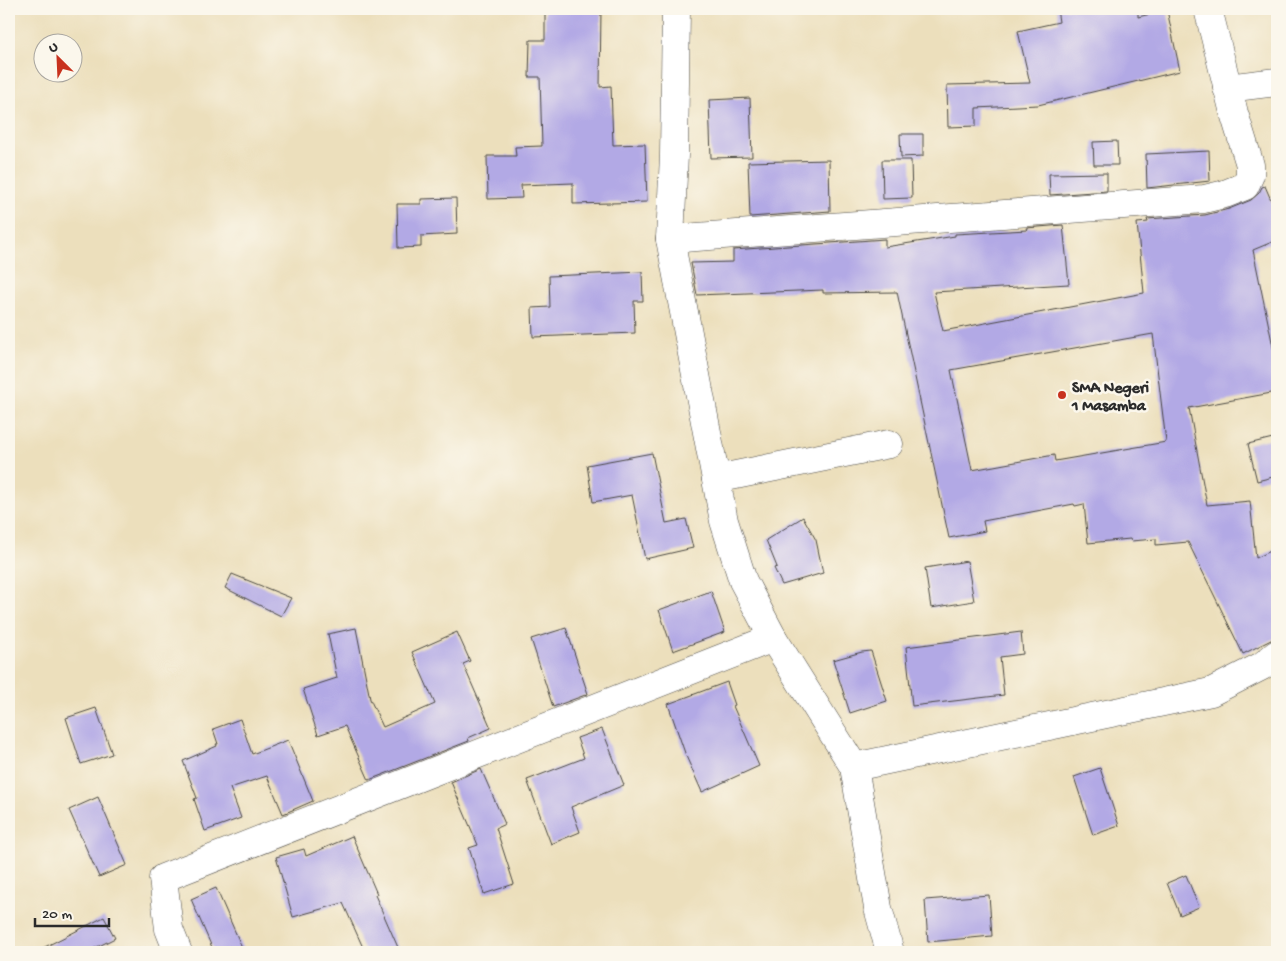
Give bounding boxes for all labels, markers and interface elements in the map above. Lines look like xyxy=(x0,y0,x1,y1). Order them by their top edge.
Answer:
north arrow xyxy=(32,32,82,82)
text: U xyxy=(47,39,61,58)
place label: SMA Negeri 1 Masamba xyxy=(1071,380,1149,417)
marker: SMA Negeri 1 Masamba xyxy=(1056,389,1068,401)
scale bar xyxy=(35,896,109,928)
text: 20 m xyxy=(42,906,72,924)

